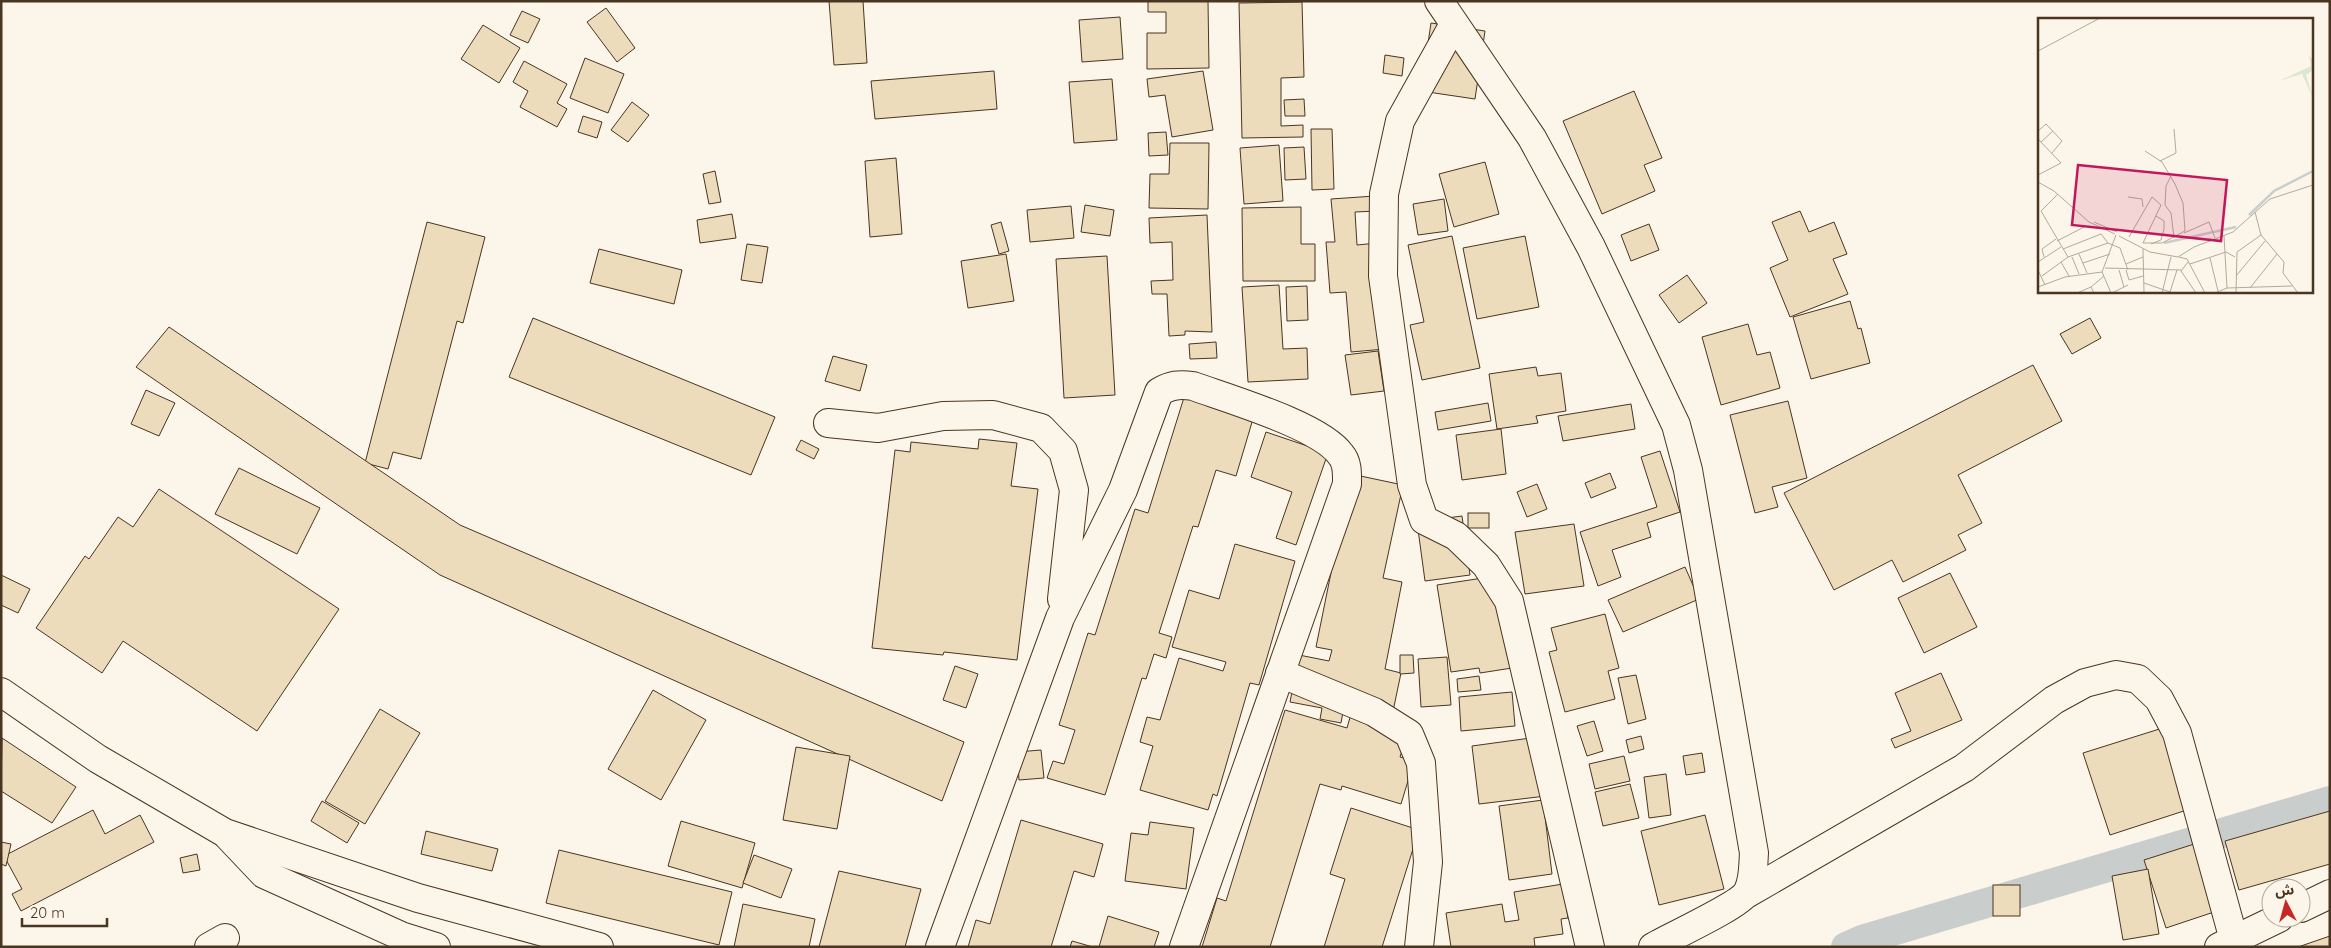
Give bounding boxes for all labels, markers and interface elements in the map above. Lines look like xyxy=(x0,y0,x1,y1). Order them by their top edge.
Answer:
inset map xyxy=(2038,18,2314,292)
north arrow xyxy=(2261,878,2311,928)
text: ش xyxy=(2274,880,2295,900)
scale bar xyxy=(22,896,108,928)
text: 20 m xyxy=(30,903,65,922)

